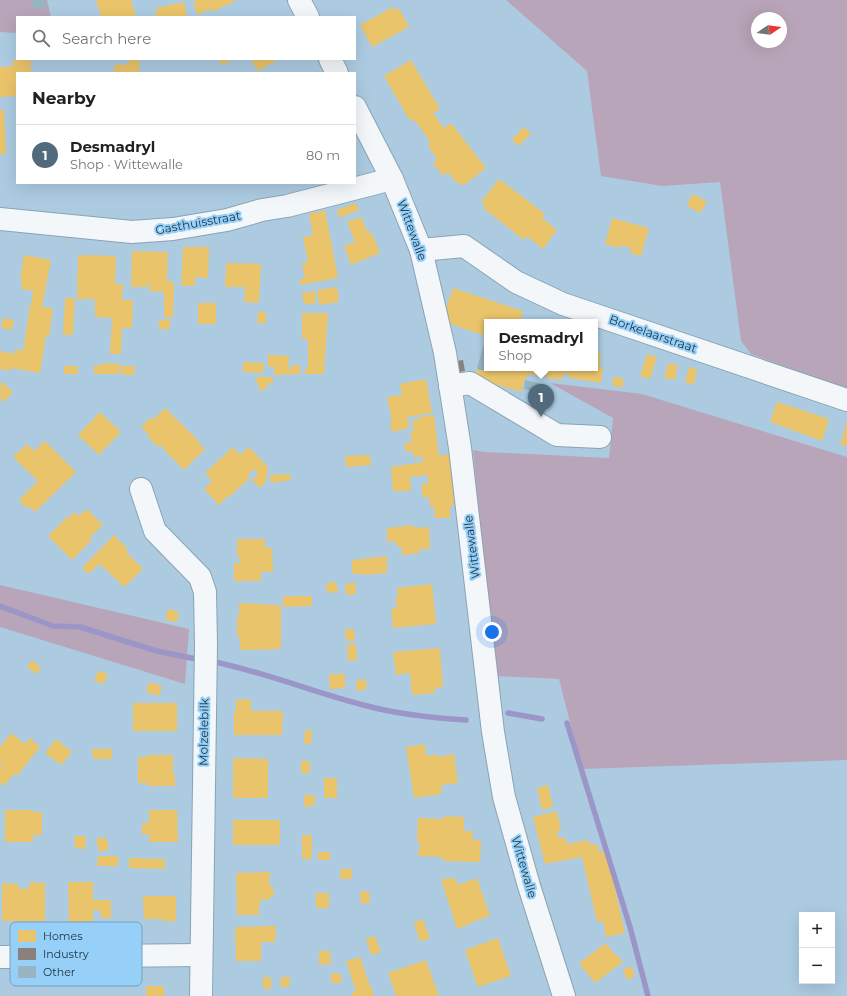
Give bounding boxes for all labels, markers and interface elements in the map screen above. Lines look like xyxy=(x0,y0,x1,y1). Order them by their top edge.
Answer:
north arrow xyxy=(751,12,787,48)
search box xyxy=(16,16,356,60)
icon: search xyxy=(30,27,52,49)
text: Search here xyxy=(62,29,151,48)
text: Nearby xyxy=(32,88,96,108)
text: Desmadryl xyxy=(70,137,155,156)
text: 1 xyxy=(42,147,48,163)
text: 80 m xyxy=(306,147,340,163)
text: Shop · Wittewalle xyxy=(70,156,183,172)
street label: Wittewalle xyxy=(395,197,430,262)
street label: Gasthuisstraat xyxy=(154,208,242,237)
street label: Borkelaarstraat xyxy=(607,312,699,356)
popup xyxy=(484,319,598,371)
text: Desmadryl xyxy=(498,328,584,347)
text: Shop xyxy=(498,347,532,363)
pin: 1 xyxy=(528,384,554,417)
street label: Wittewalle xyxy=(460,514,483,580)
your location xyxy=(482,622,502,642)
street label: Molzelebilk xyxy=(195,697,212,766)
street label: Wittewalle xyxy=(508,834,540,900)
map controls xyxy=(799,912,835,984)
button: + xyxy=(799,912,835,948)
legend xyxy=(10,922,142,986)
text: Homes xyxy=(43,929,83,943)
text: Industry xyxy=(43,947,89,961)
button: − xyxy=(799,948,835,984)
text: Other xyxy=(43,965,75,979)

